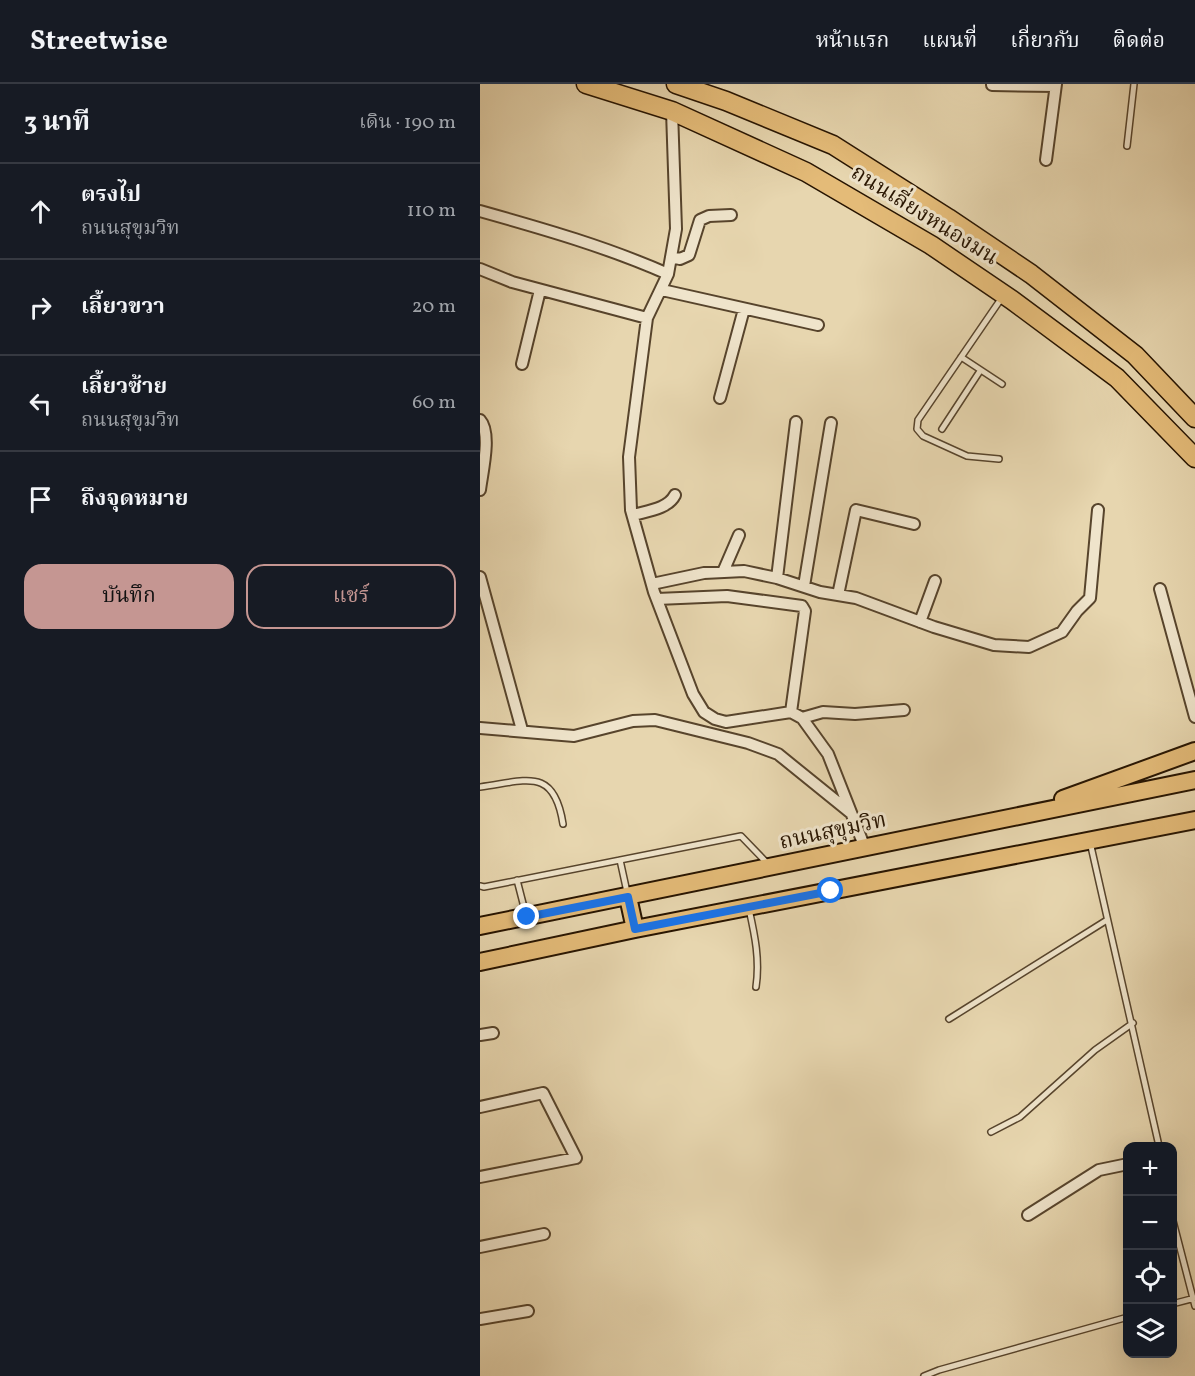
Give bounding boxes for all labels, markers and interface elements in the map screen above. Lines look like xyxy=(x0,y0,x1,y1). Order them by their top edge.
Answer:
text: Streetwise xyxy=(30,22,168,61)
text: หน้าแรก xyxy=(816,27,889,56)
text: แผนที่ xyxy=(922,27,977,56)
text: เกี่ยวกับ xyxy=(1010,27,1080,56)
text: ติดต่อ xyxy=(1113,27,1165,56)
text: 3 นาที xyxy=(24,105,90,141)
text: เดิน · 190 m xyxy=(359,109,456,137)
street label: ถนนเลี่ยงหนองมน xyxy=(844,156,1005,274)
text: ตรงไป xyxy=(81,180,141,211)
icon: ahead xyxy=(24,195,57,228)
text: 110 m xyxy=(407,197,456,225)
text: ถนนสุขุมวิท xyxy=(81,215,180,243)
icon: right xyxy=(24,291,57,324)
text: เลี้ยวขวา xyxy=(81,292,165,323)
text: 20 m xyxy=(412,293,456,321)
text: เลี้ยวซ้าย xyxy=(81,372,167,403)
icon: left xyxy=(24,387,57,420)
text: 60 m xyxy=(412,389,456,417)
text: ถนนสุขุมวิท xyxy=(81,407,180,435)
icon: arrive xyxy=(24,483,57,516)
text: ถึงจุดหมาย xyxy=(81,484,188,515)
button: บันทึก xyxy=(24,564,234,629)
button: แชร์ xyxy=(246,564,456,629)
street label: ถนนสุขุมวิท xyxy=(777,806,889,858)
route start xyxy=(817,877,843,903)
route end xyxy=(513,903,539,929)
map controls xyxy=(1123,1142,1177,1358)
button: + xyxy=(1123,1142,1177,1196)
button: − xyxy=(1123,1196,1177,1250)
button: locate xyxy=(1123,1250,1177,1304)
button: layers xyxy=(1123,1304,1177,1358)

